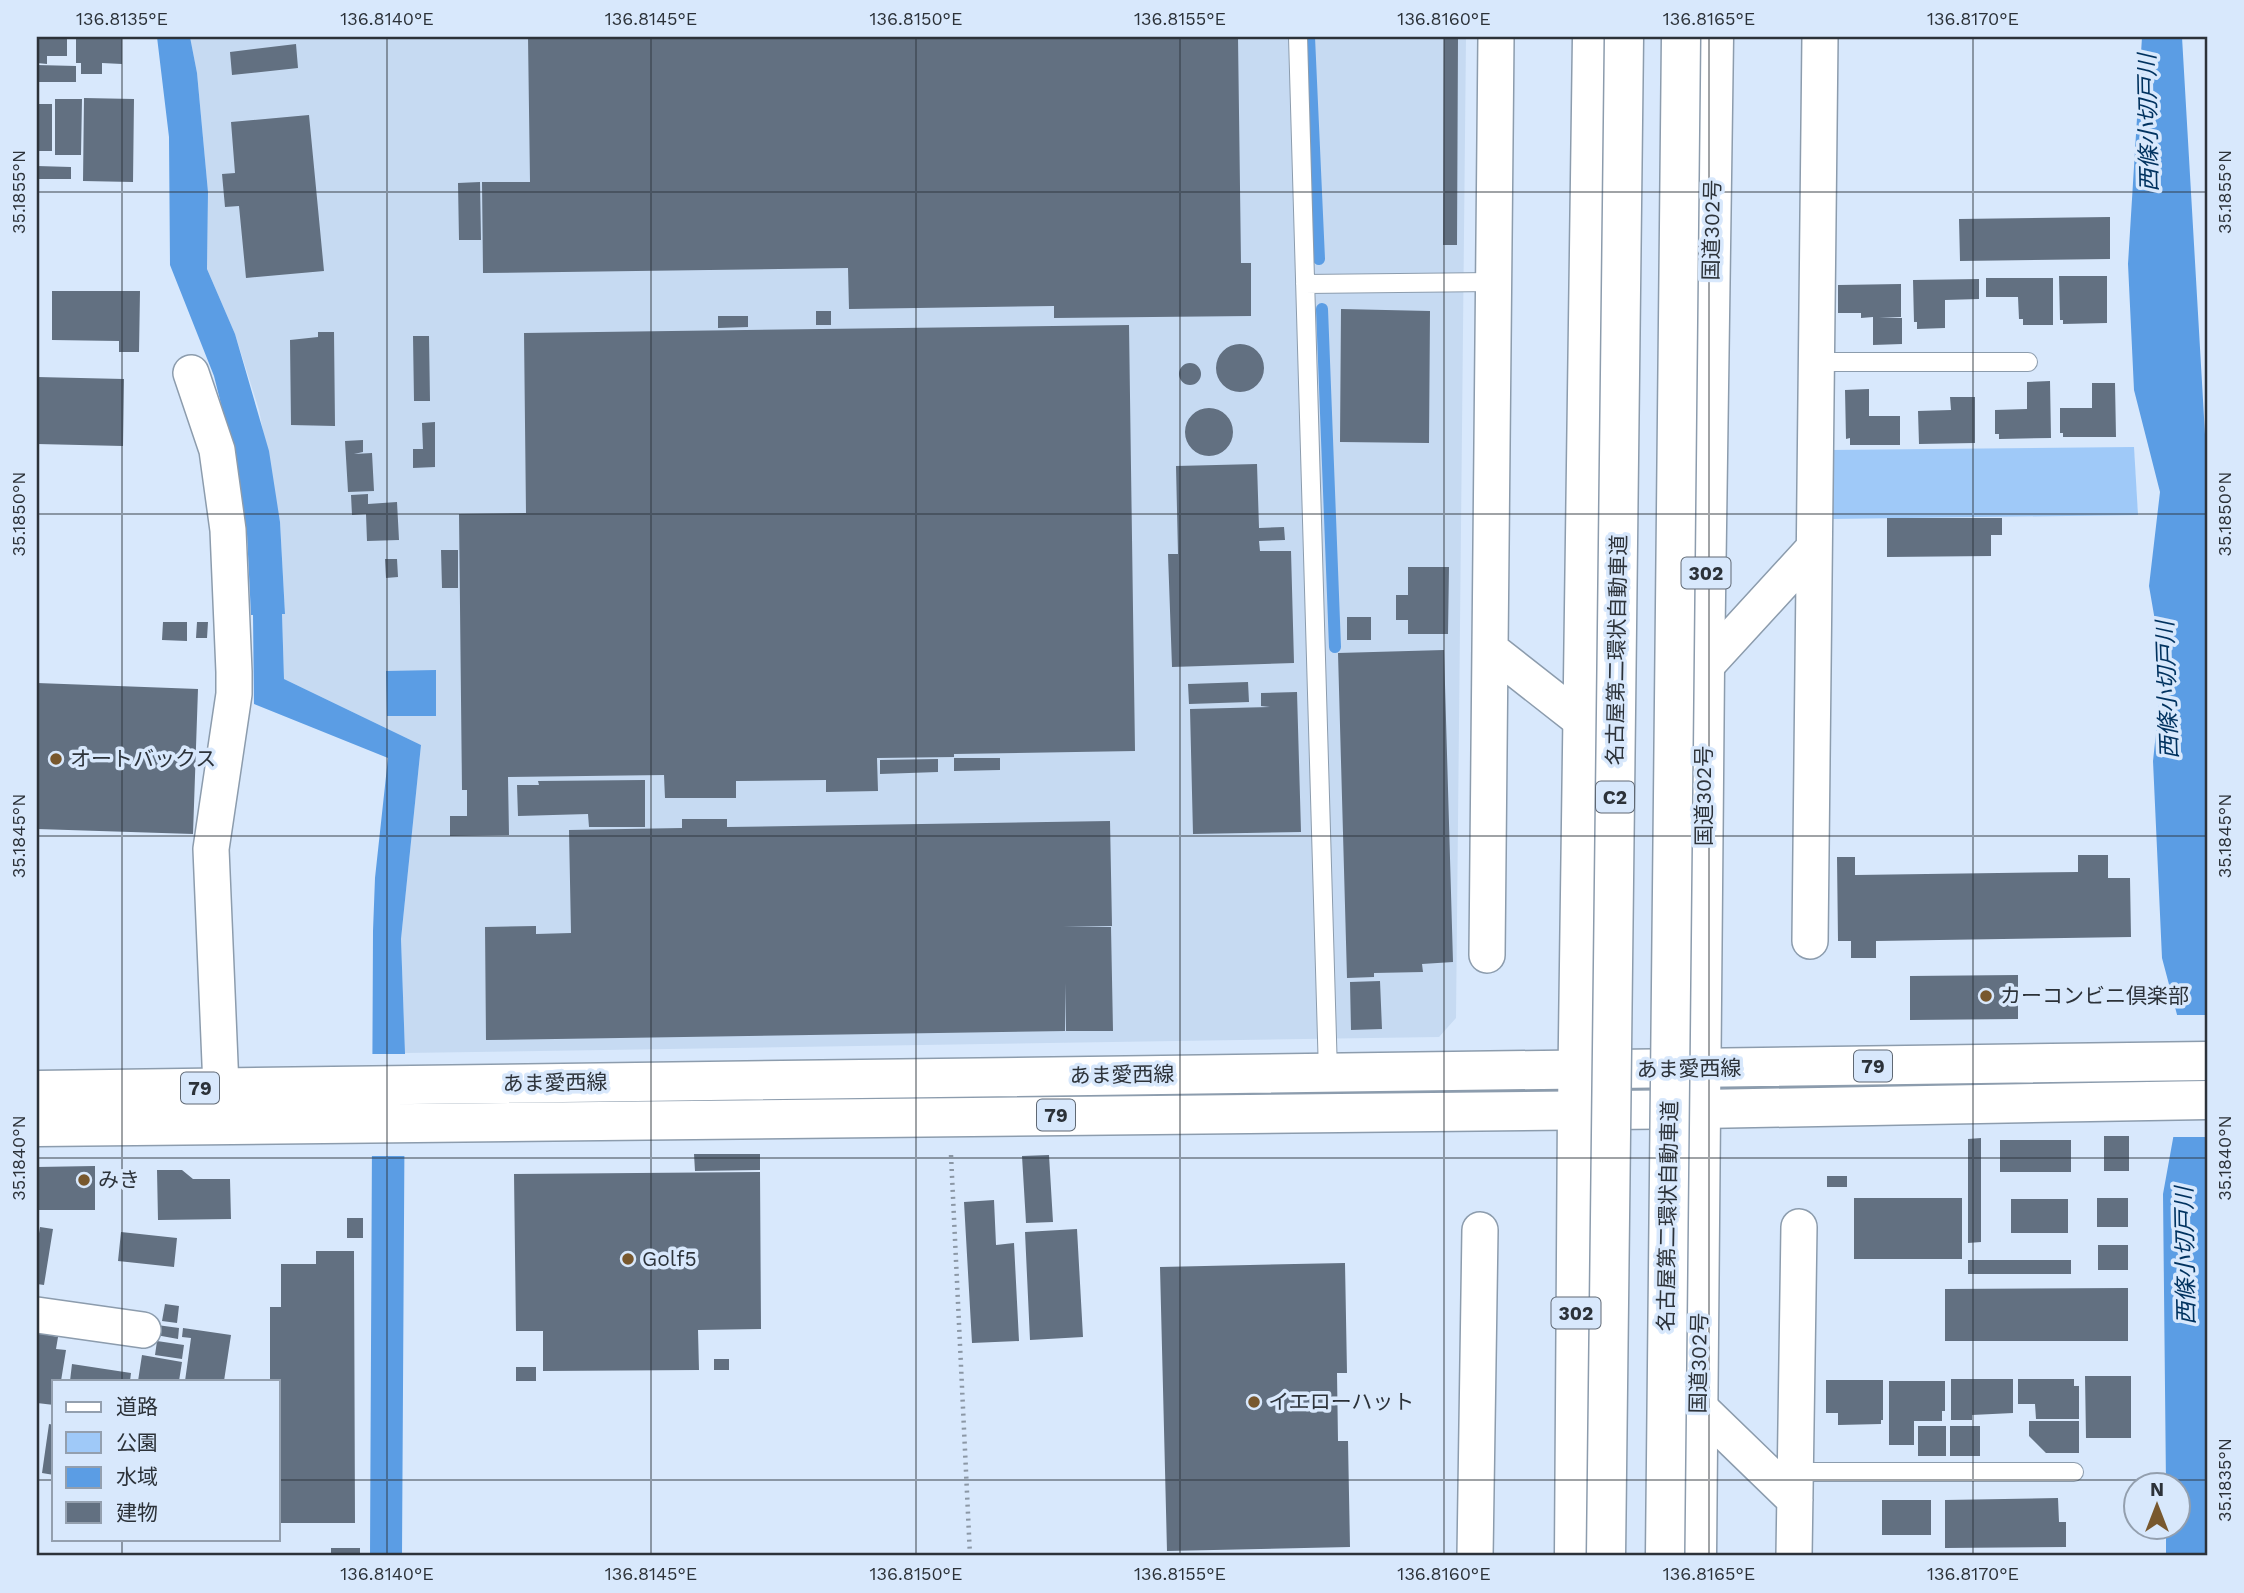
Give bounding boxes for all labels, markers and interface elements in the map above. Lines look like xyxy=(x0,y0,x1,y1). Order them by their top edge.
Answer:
text: 136.8135°E xyxy=(76,8,168,29)
text: 136.8140°E xyxy=(340,8,434,29)
text: 136.8145°E xyxy=(605,8,697,29)
text: 136.8150°E xyxy=(870,8,962,29)
text: 136.8155°E xyxy=(1134,8,1226,29)
text: 136.8160°E xyxy=(1397,8,1491,29)
text: 136.8165°E xyxy=(1663,8,1755,29)
text: 136.8170°E xyxy=(1927,8,2019,29)
water label: 西條小切戸川 xyxy=(2134,51,2163,192)
text: 35.1855°N xyxy=(8,150,29,234)
text: 35.1855°N xyxy=(2214,150,2235,234)
street label: 国道302号 xyxy=(1698,179,1725,280)
text: 35.1850°N xyxy=(8,472,29,556)
text: 35.1850°N xyxy=(2214,472,2235,556)
street label: 名古屋第二環状自動車道 xyxy=(1602,534,1631,766)
road number: 302 xyxy=(1682,558,1730,588)
water label: 西條小切戸川 xyxy=(2151,618,2183,759)
place label: オートバックス xyxy=(70,746,216,771)
street label: 国道302号 xyxy=(1691,746,1716,846)
marker: オートバックス xyxy=(48,751,64,767)
road number: C2 xyxy=(1596,782,1634,812)
text: 35.1845°N xyxy=(8,794,29,878)
text: 35.1845°N xyxy=(2214,794,2235,878)
place label: カーコンビニ倶楽部 xyxy=(2000,983,2189,1008)
marker: カーコンビニ倶楽部 xyxy=(1978,988,1994,1004)
road number: 79 xyxy=(1854,1050,1892,1082)
street label: あま愛西線 xyxy=(1636,1055,1742,1082)
street label: あま愛西線 xyxy=(1069,1061,1175,1088)
street label: あま愛西線 xyxy=(502,1069,608,1096)
road number: 79 xyxy=(181,1072,219,1104)
road number: 79 xyxy=(1037,1100,1075,1130)
street label: 名古屋第二環状自動車道 xyxy=(1653,1100,1682,1332)
text: 35.1840°N xyxy=(8,1115,29,1201)
text: 35.1840°N xyxy=(2214,1115,2235,1201)
place label: みき xyxy=(98,1167,140,1192)
marker: みき xyxy=(76,1172,92,1188)
water label: 西條小切戸川 xyxy=(2171,1184,2200,1325)
place label: Golf5 xyxy=(642,1246,697,1271)
marker: Golf5 xyxy=(620,1251,636,1267)
road number: 302 xyxy=(1552,1298,1600,1329)
street label: 国道302号 xyxy=(1685,1312,1712,1413)
legend xyxy=(52,1380,280,1540)
place label: イエローハット xyxy=(1268,1389,1414,1414)
text: 道路 xyxy=(116,1394,158,1419)
marker: イエローハット xyxy=(1246,1394,1262,1410)
text: 公園 xyxy=(116,1430,158,1455)
text: 35.1835°N xyxy=(2214,1438,2235,1522)
text: 水域 xyxy=(116,1464,158,1489)
north arrow xyxy=(2122,1470,2192,1540)
text: N xyxy=(2150,1478,2164,1501)
text: 建物 xyxy=(116,1500,158,1525)
text: 136.8140°E xyxy=(340,1563,434,1584)
text: 136.8145°E xyxy=(605,1563,697,1584)
text: 136.8150°E xyxy=(870,1563,962,1584)
text: 136.8155°E xyxy=(1134,1563,1226,1584)
text: 136.8160°E xyxy=(1397,1563,1491,1584)
text: 136.8165°E xyxy=(1663,1563,1755,1584)
text: 136.8170°E xyxy=(1927,1563,2019,1584)

